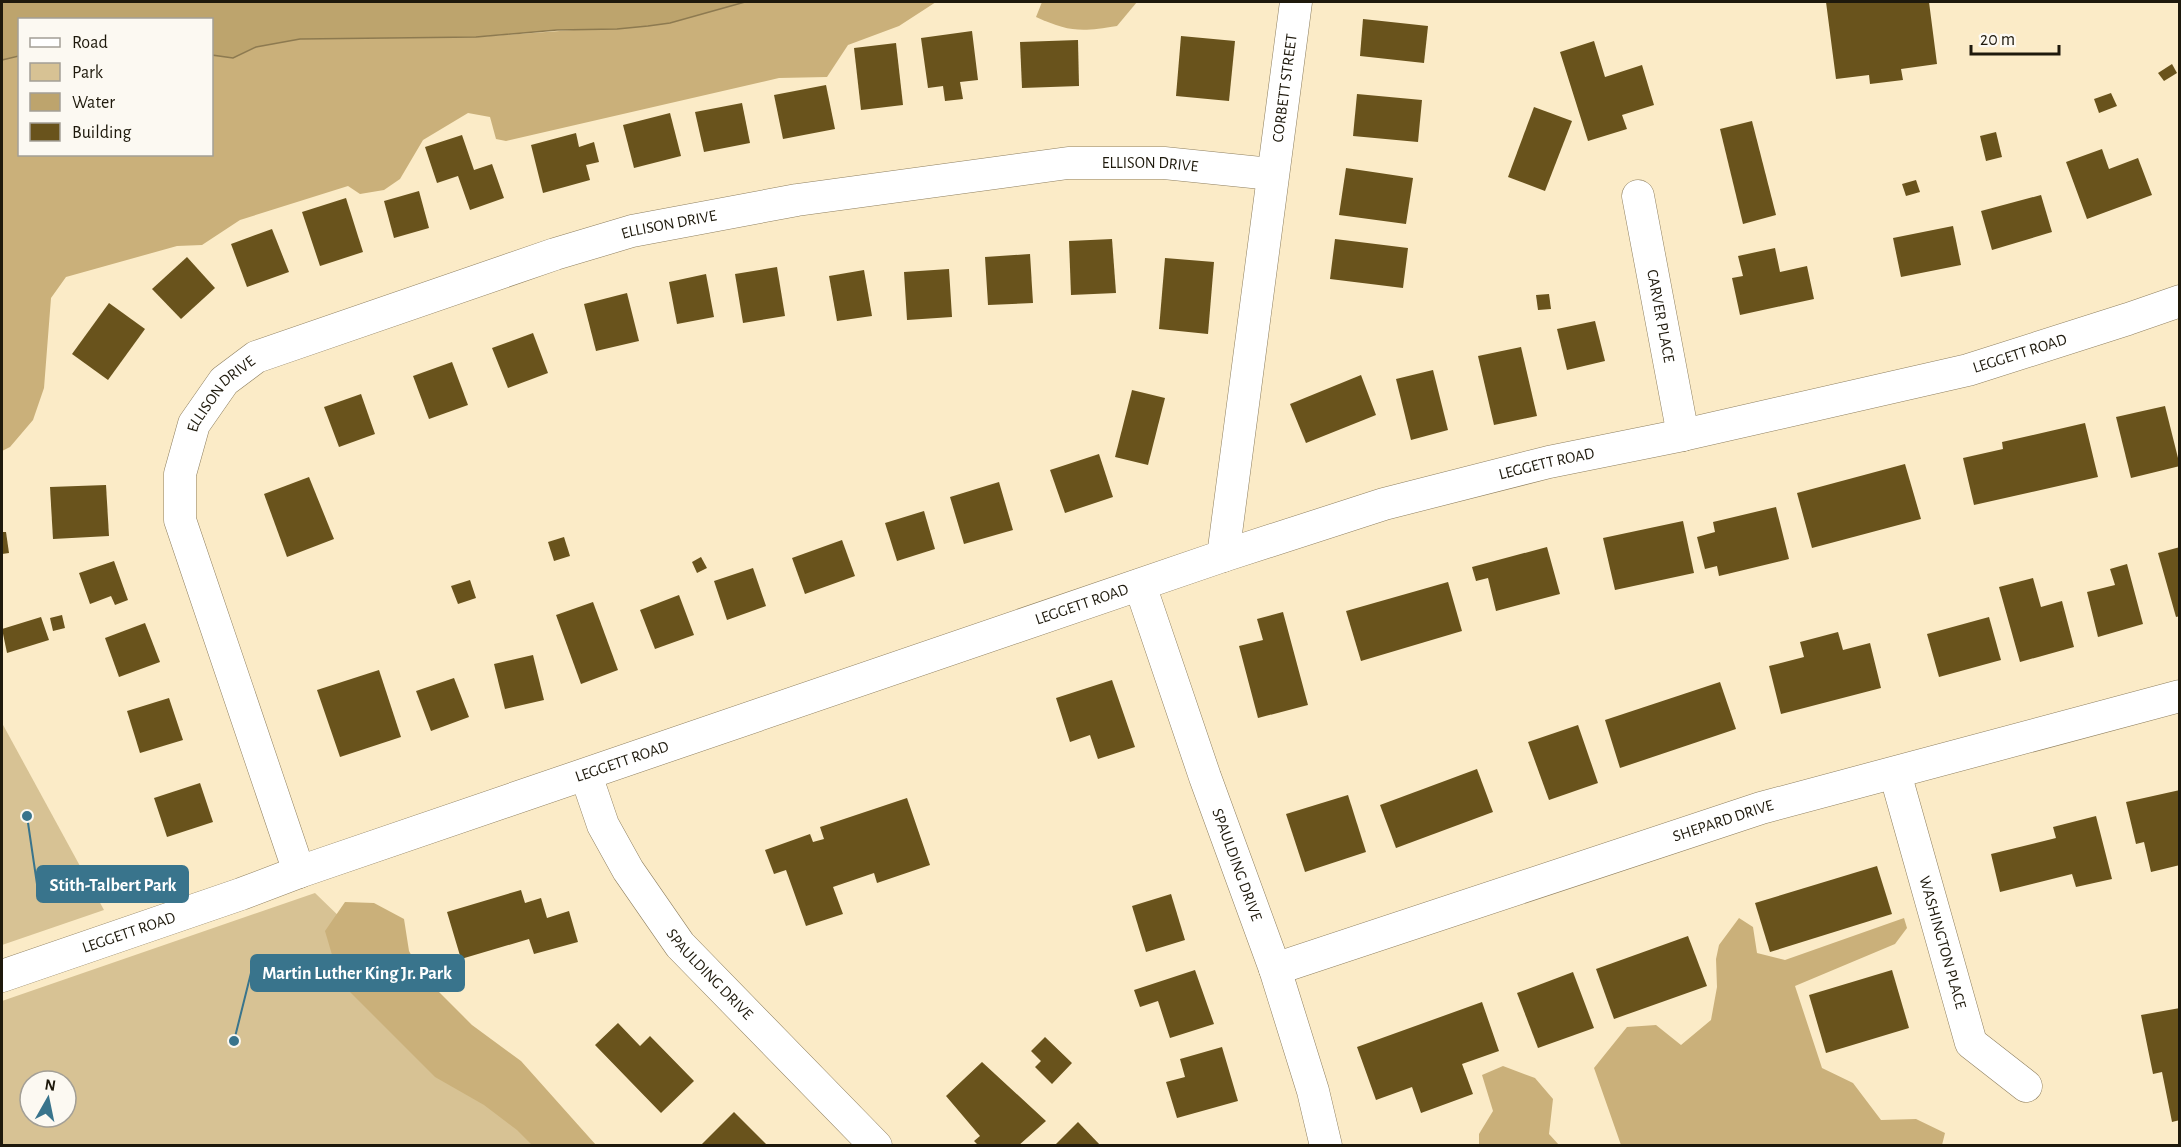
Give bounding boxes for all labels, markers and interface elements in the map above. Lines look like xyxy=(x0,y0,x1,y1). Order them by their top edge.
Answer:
legend xyxy=(18,18,213,156)
scale bar xyxy=(1971,18,2060,56)
text: 20 m xyxy=(1980,31,2015,49)
street label: CORBETT STREET xyxy=(1270,33,1300,143)
text: Road xyxy=(72,34,108,52)
text: Park xyxy=(72,64,104,82)
text: Water xyxy=(72,94,115,112)
text: Building xyxy=(72,124,132,142)
street label: ELLISON DRIVE xyxy=(1102,155,1199,174)
street label: ELLISON DRIVE xyxy=(619,207,718,242)
street label: CARVER PLACE xyxy=(1644,268,1677,364)
street label: LEGGETT ROAD xyxy=(1971,331,2069,376)
street label: ELLISON DRIVE xyxy=(184,353,258,434)
street label: LEGGETT ROAD xyxy=(1497,445,1596,482)
street label: LEGGETT ROAD xyxy=(1033,581,1131,628)
street label: LEGGETT ROAD xyxy=(573,738,671,785)
street label: SHEPARD DRIVE xyxy=(1671,797,1775,845)
street label: SPAULDING DRIVE xyxy=(1209,806,1265,923)
callout: Stith-Talbert Park xyxy=(37,866,188,902)
street label: WASHINGTON PLACE xyxy=(1916,874,1969,1011)
text: Stith-Talbert Park xyxy=(49,877,177,895)
street label: LEGGETT ROAD xyxy=(80,909,178,956)
street label: SPAULDING DRIVE xyxy=(663,926,756,1023)
callout: Martin Luther King Jr. Park xyxy=(251,955,464,991)
text: Martin Luther King Jr. Park xyxy=(262,965,452,983)
north arrow xyxy=(18,1069,78,1129)
text: N xyxy=(43,1076,57,1094)

